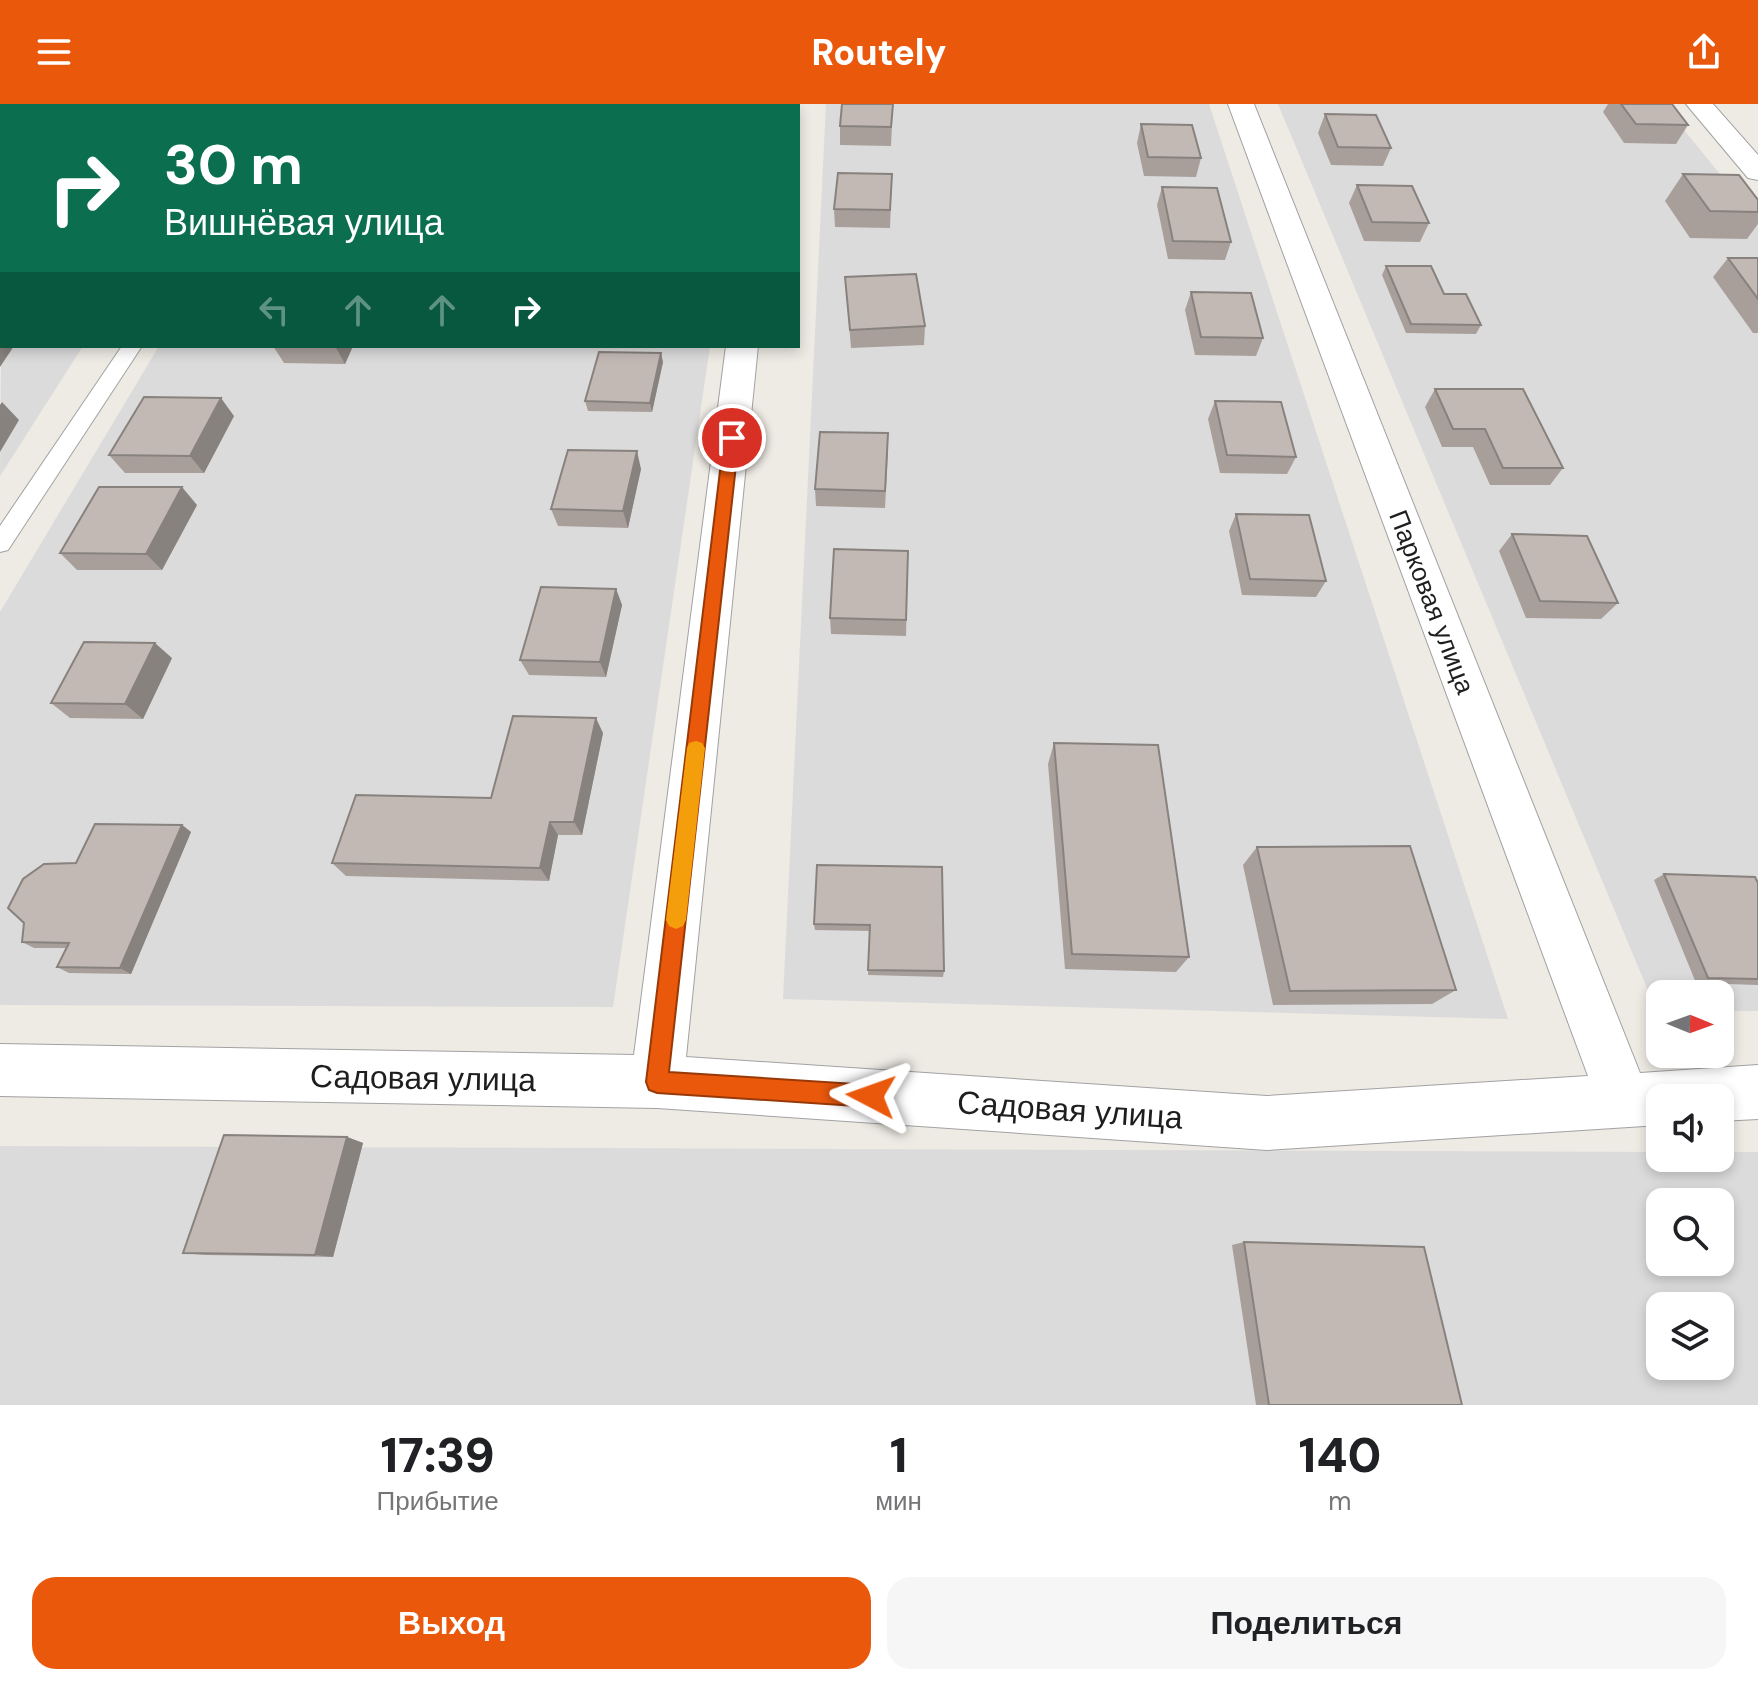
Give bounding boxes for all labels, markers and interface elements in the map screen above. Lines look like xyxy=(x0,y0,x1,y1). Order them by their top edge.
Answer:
text: Routely xyxy=(812,29,946,76)
icon: menu xyxy=(32,30,76,74)
icon: share xyxy=(1682,30,1726,74)
text: 30 m xyxy=(164,128,303,201)
icon: right xyxy=(32,136,136,240)
text: Вишнёвая улица xyxy=(164,199,444,246)
icon: left xyxy=(252,288,296,332)
icon: ahead xyxy=(336,288,380,332)
icon: ahead xyxy=(420,288,464,332)
icon: right xyxy=(504,288,548,332)
pin xyxy=(698,404,766,472)
icon: arrive xyxy=(710,416,754,460)
street label: Парковая улица xyxy=(1381,505,1483,699)
north arrow xyxy=(1646,980,1734,1068)
map controls xyxy=(1646,980,1734,1380)
position arrow xyxy=(829,1054,913,1138)
street label: Садовая улица xyxy=(310,1055,537,1101)
street label: Садовая улица xyxy=(956,1081,1184,1139)
button: sound xyxy=(1646,1084,1734,1172)
button: search xyxy=(1646,1188,1734,1276)
button: layers xyxy=(1646,1292,1734,1380)
text: 17:39 xyxy=(380,1424,495,1487)
text: 1 xyxy=(890,1424,907,1487)
text: 140 xyxy=(1298,1424,1381,1487)
text: Прибытие xyxy=(377,1484,499,1518)
text: мин xyxy=(875,1484,922,1518)
text: m xyxy=(1328,1484,1352,1518)
button: Выход xyxy=(32,1577,871,1669)
button: Поделиться xyxy=(887,1577,1726,1669)

